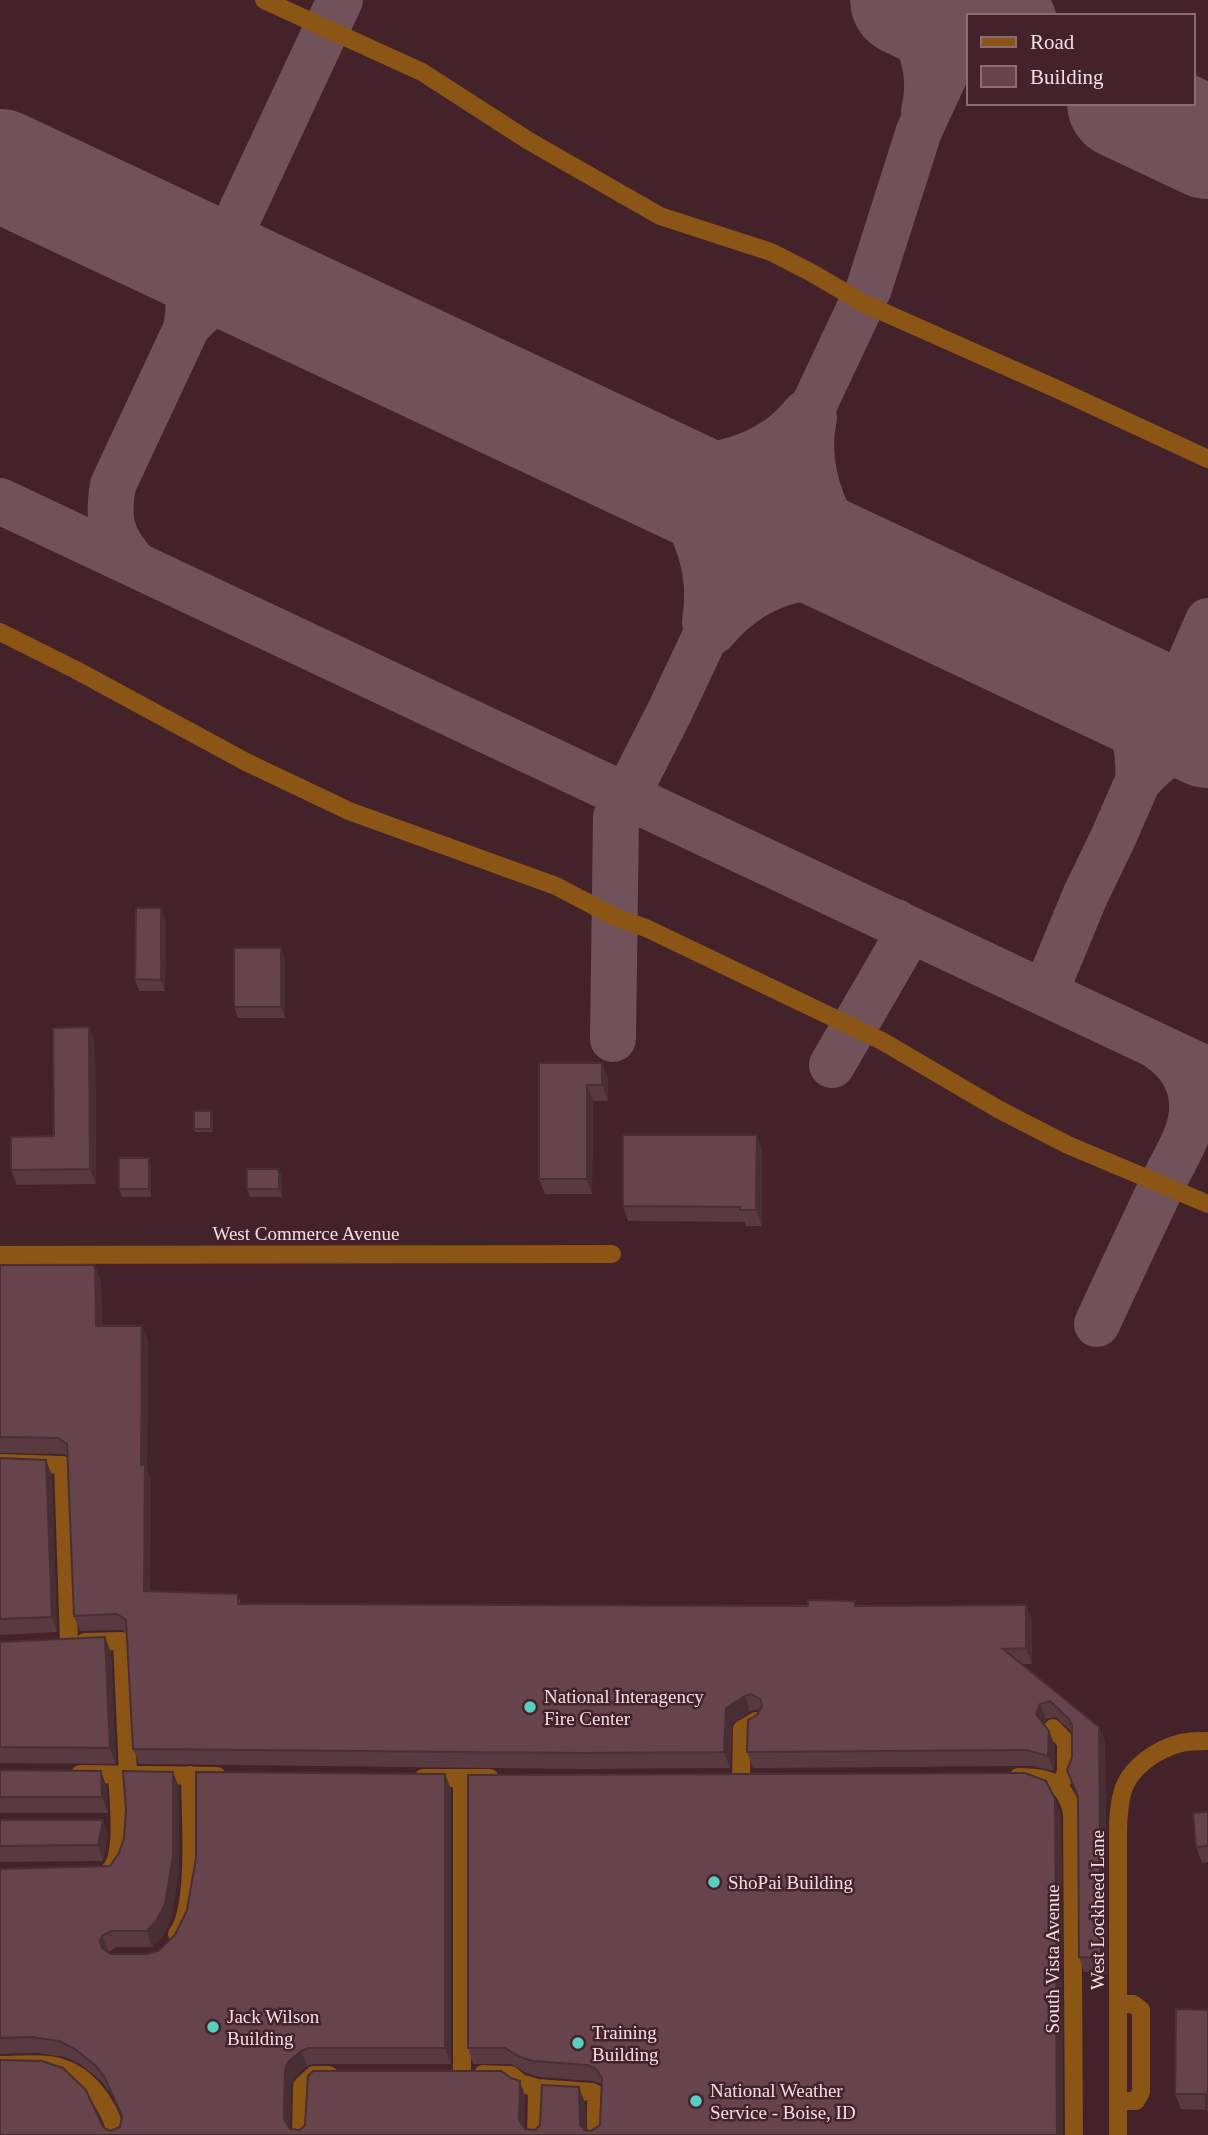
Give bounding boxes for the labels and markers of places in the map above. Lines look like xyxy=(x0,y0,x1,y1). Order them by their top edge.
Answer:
place label: National Interagency Fire Center xyxy=(544,1686,704,1729)
marker: National Interagency Fire Center xyxy=(522,1699,538,1715)
place label: ShoPai Building xyxy=(728,1872,854,1893)
marker: ShoPai Building xyxy=(706,1874,722,1890)
place label: Jack Wilson Building xyxy=(227,2006,320,2049)
marker: Jack Wilson Building xyxy=(205,2019,221,2035)
place label: Training Building xyxy=(592,2022,659,2065)
marker: Training Building xyxy=(570,2035,586,2051)
place label: National Weather Service - Boise, ID xyxy=(710,2080,856,2123)
marker: National Weather Service - Boise, ID xyxy=(688,2093,704,2109)

